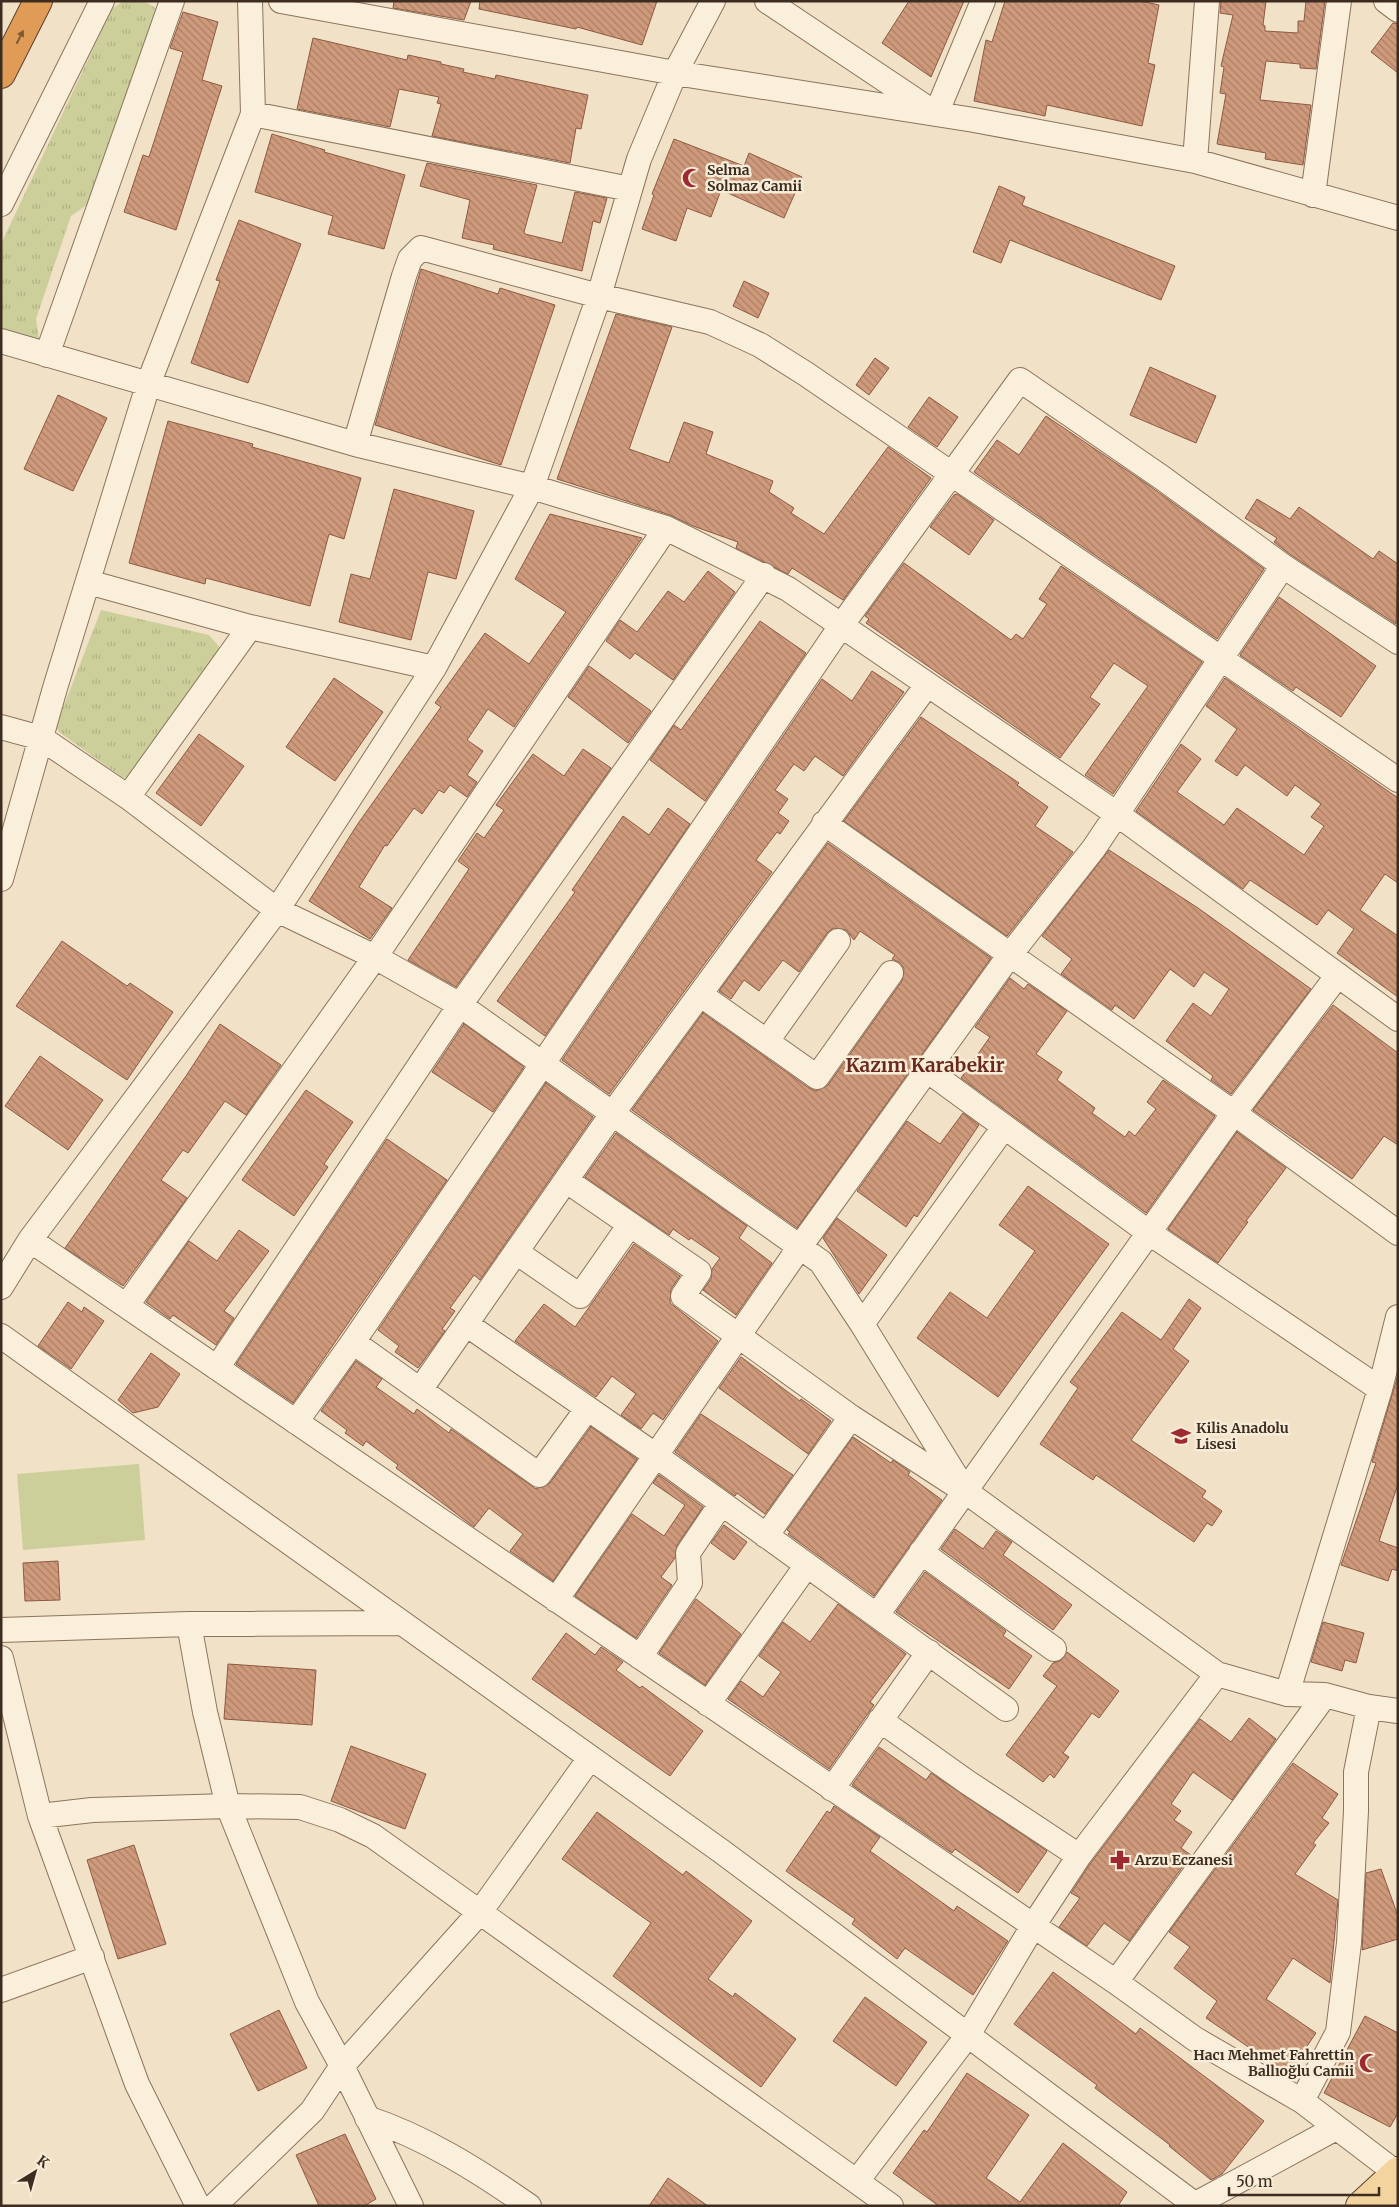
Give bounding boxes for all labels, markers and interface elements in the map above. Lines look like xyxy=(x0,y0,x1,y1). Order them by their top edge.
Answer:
one-way arrow xyxy=(16,30,24,45)
place label: Selma Solmaz Camii xyxy=(707,161,802,195)
mosque icon: Selma Solmaz Camii xyxy=(681,167,703,189)
district label: Kazım Karabekir xyxy=(845,1053,1005,1077)
place label: Kilis Anadolu Lisesi xyxy=(1196,1419,1289,1453)
school or university icon: Kilis Anadolu Lisesi xyxy=(1170,1425,1192,1447)
pharmacy icon: Arzu Eczanesi xyxy=(1109,1849,1131,1871)
place label: Arzu Eczanesi xyxy=(1134,1851,1233,1869)
place label: Hacı Mehmet Fahrettin Ballıoğlu Camii xyxy=(1193,2046,1354,2080)
mosque icon: Hacı Mehmet Fahrettin Ballıoğlu Camii xyxy=(1358,2052,1380,2074)
north arrow xyxy=(10,2147,60,2197)
text: K xyxy=(33,2151,53,2172)
scale bar xyxy=(1229,2164,1379,2196)
text: 50 m xyxy=(1236,2172,1273,2191)

